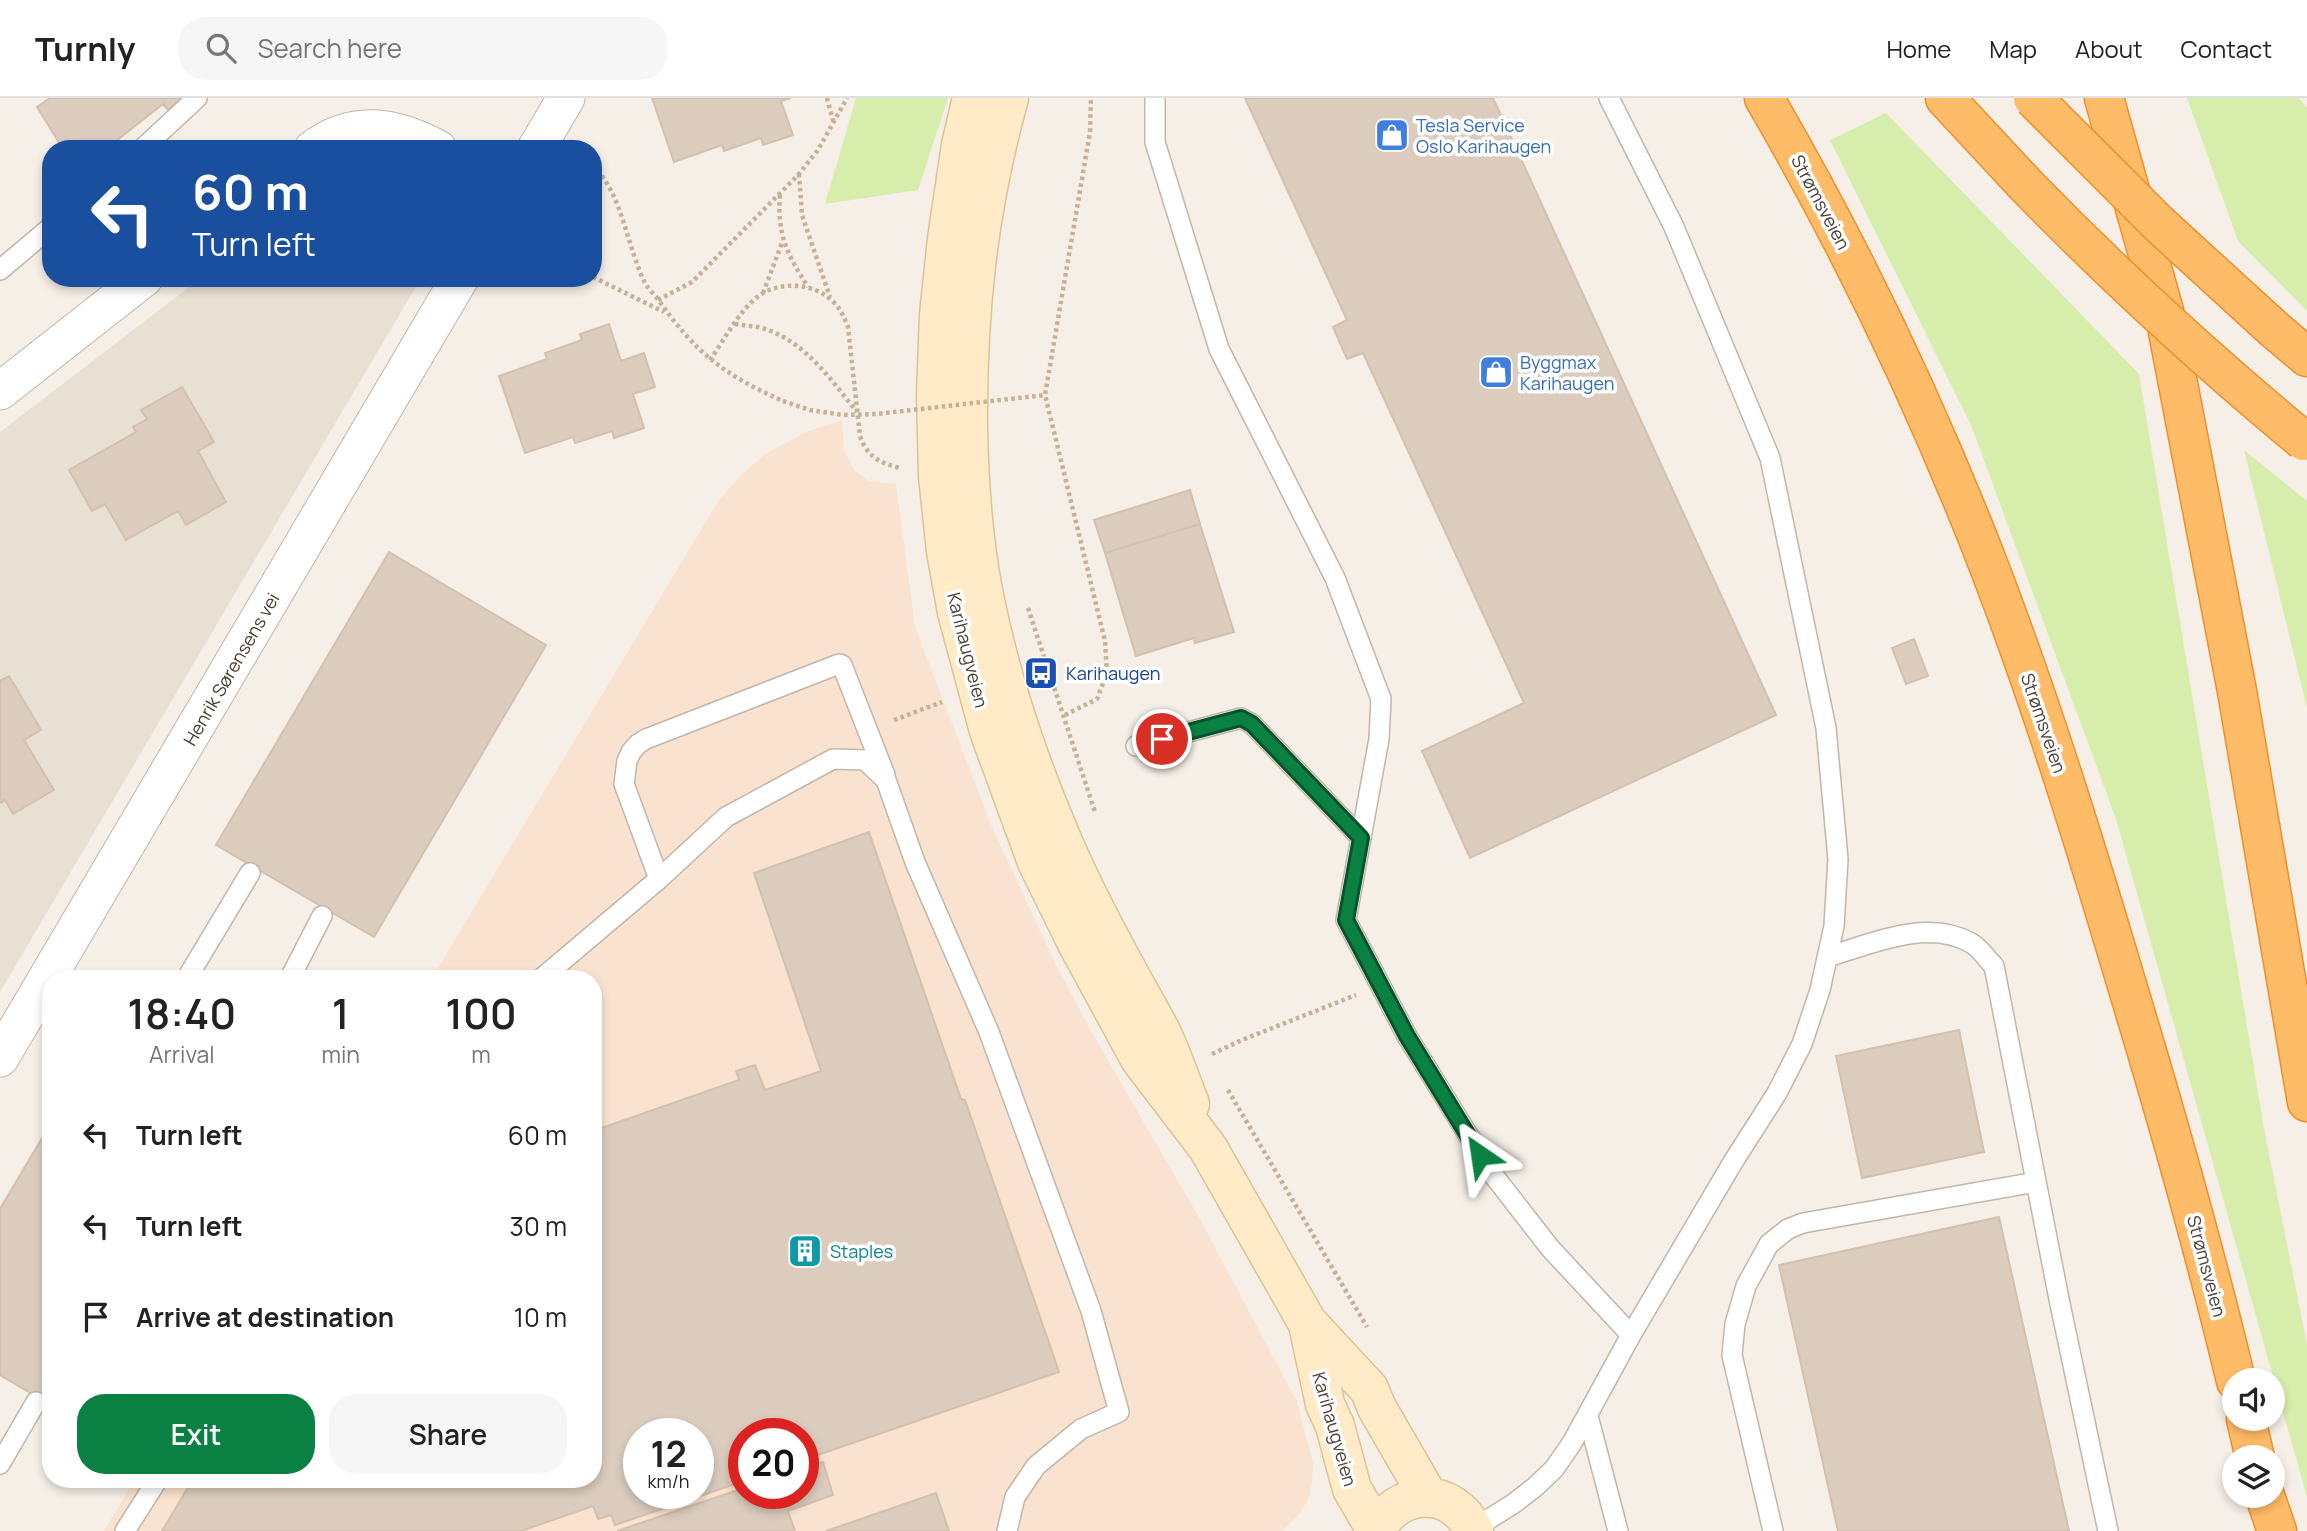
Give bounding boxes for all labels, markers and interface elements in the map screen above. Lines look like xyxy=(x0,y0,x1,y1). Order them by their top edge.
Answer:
search box xyxy=(178,17,668,80)
text: Turnly xyxy=(35,26,136,71)
icon: search xyxy=(202,29,240,67)
text: Search here xyxy=(258,30,402,66)
text: Home xyxy=(1886,32,1951,65)
text: Map xyxy=(1989,32,2037,65)
text: About xyxy=(2075,32,2143,65)
text: Contact xyxy=(2181,32,2272,65)
place label: Tesla Service Oslo Karihaugen xyxy=(1416,113,1551,158)
shop icon: Tesla Service Oslo Karihaugen xyxy=(1373,116,1411,154)
street label: Strømsveien xyxy=(1786,150,1856,254)
text: 60 m xyxy=(192,158,309,225)
icon: left xyxy=(77,168,168,259)
text: Turn left xyxy=(192,222,316,266)
place label: Byggmax Karihaugen xyxy=(1520,350,1614,395)
shop icon: Byggmax Karihaugen xyxy=(1477,353,1515,391)
street label: Henrik Sørensens vei xyxy=(177,588,285,750)
street label: Karihaugveien xyxy=(942,590,994,710)
bus stop icon: Karihaugen xyxy=(1022,654,1060,692)
place label: Karihaugen xyxy=(1066,661,1160,685)
street label: Strømsveien xyxy=(2016,670,2072,776)
pin xyxy=(1132,709,1192,769)
icon: arrive xyxy=(1143,720,1181,758)
text: 18:40 xyxy=(127,984,236,1042)
text: 1 xyxy=(332,984,350,1042)
text: 100 xyxy=(445,984,517,1042)
text: Arrival xyxy=(149,1038,215,1070)
text: min xyxy=(321,1038,360,1070)
text: m xyxy=(471,1038,491,1070)
icon: left xyxy=(77,1116,115,1154)
text: Turn left xyxy=(136,1117,243,1153)
text: 60 m xyxy=(508,1117,567,1153)
position arrow xyxy=(1443,1118,1517,1192)
icon: left xyxy=(77,1207,115,1245)
text: Turn left xyxy=(136,1208,243,1244)
text: 30 m xyxy=(510,1208,567,1244)
street label: Strømsveien xyxy=(2182,1213,2232,1319)
building icon: Staples xyxy=(786,1232,824,1270)
place label: Staples xyxy=(830,1239,893,1263)
icon: arrive xyxy=(77,1298,115,1336)
text: Arrive at destination xyxy=(136,1299,394,1335)
text: 10 m xyxy=(514,1299,567,1335)
map controls xyxy=(2222,1368,2285,1508)
button: sound xyxy=(2222,1368,2285,1431)
street label: Karihaugveien xyxy=(1307,1369,1363,1489)
button: Exit xyxy=(77,1394,315,1474)
button: Share xyxy=(329,1394,567,1474)
speed limit sign: 20 xyxy=(728,1418,819,1509)
text: 12 xyxy=(650,1430,687,1478)
button: layers xyxy=(2222,1445,2285,1508)
text: km/h xyxy=(648,1469,689,1493)

